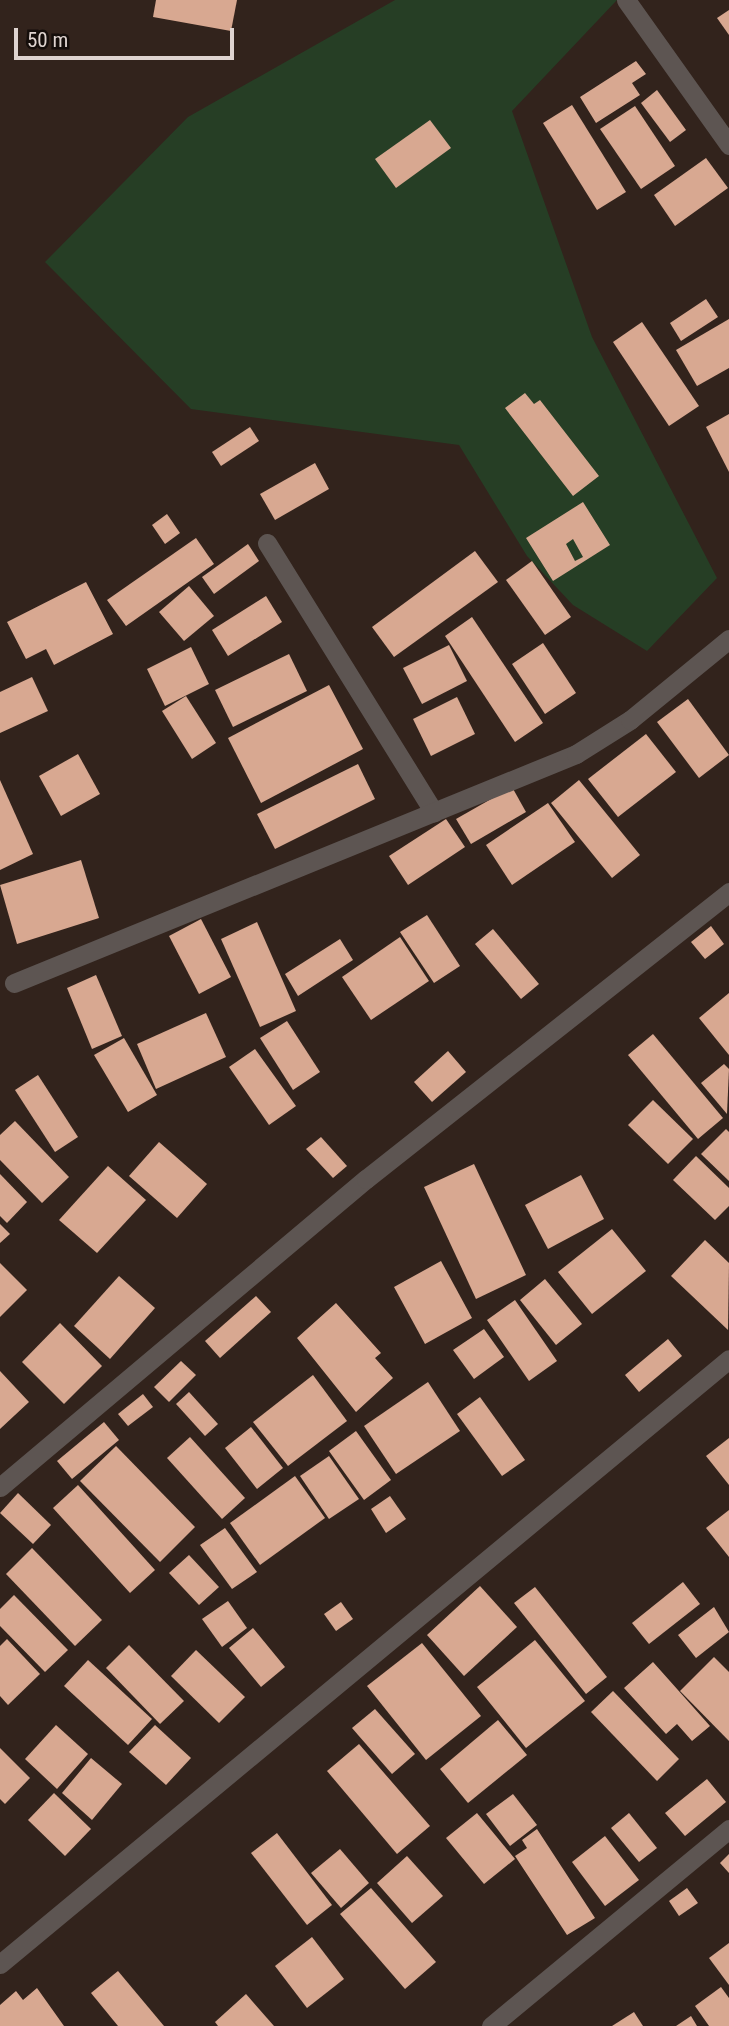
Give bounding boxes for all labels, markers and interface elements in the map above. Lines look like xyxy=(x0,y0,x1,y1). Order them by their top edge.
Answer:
scale bar xyxy=(18,14,238,58)
text: 50 m xyxy=(27,28,68,52)

